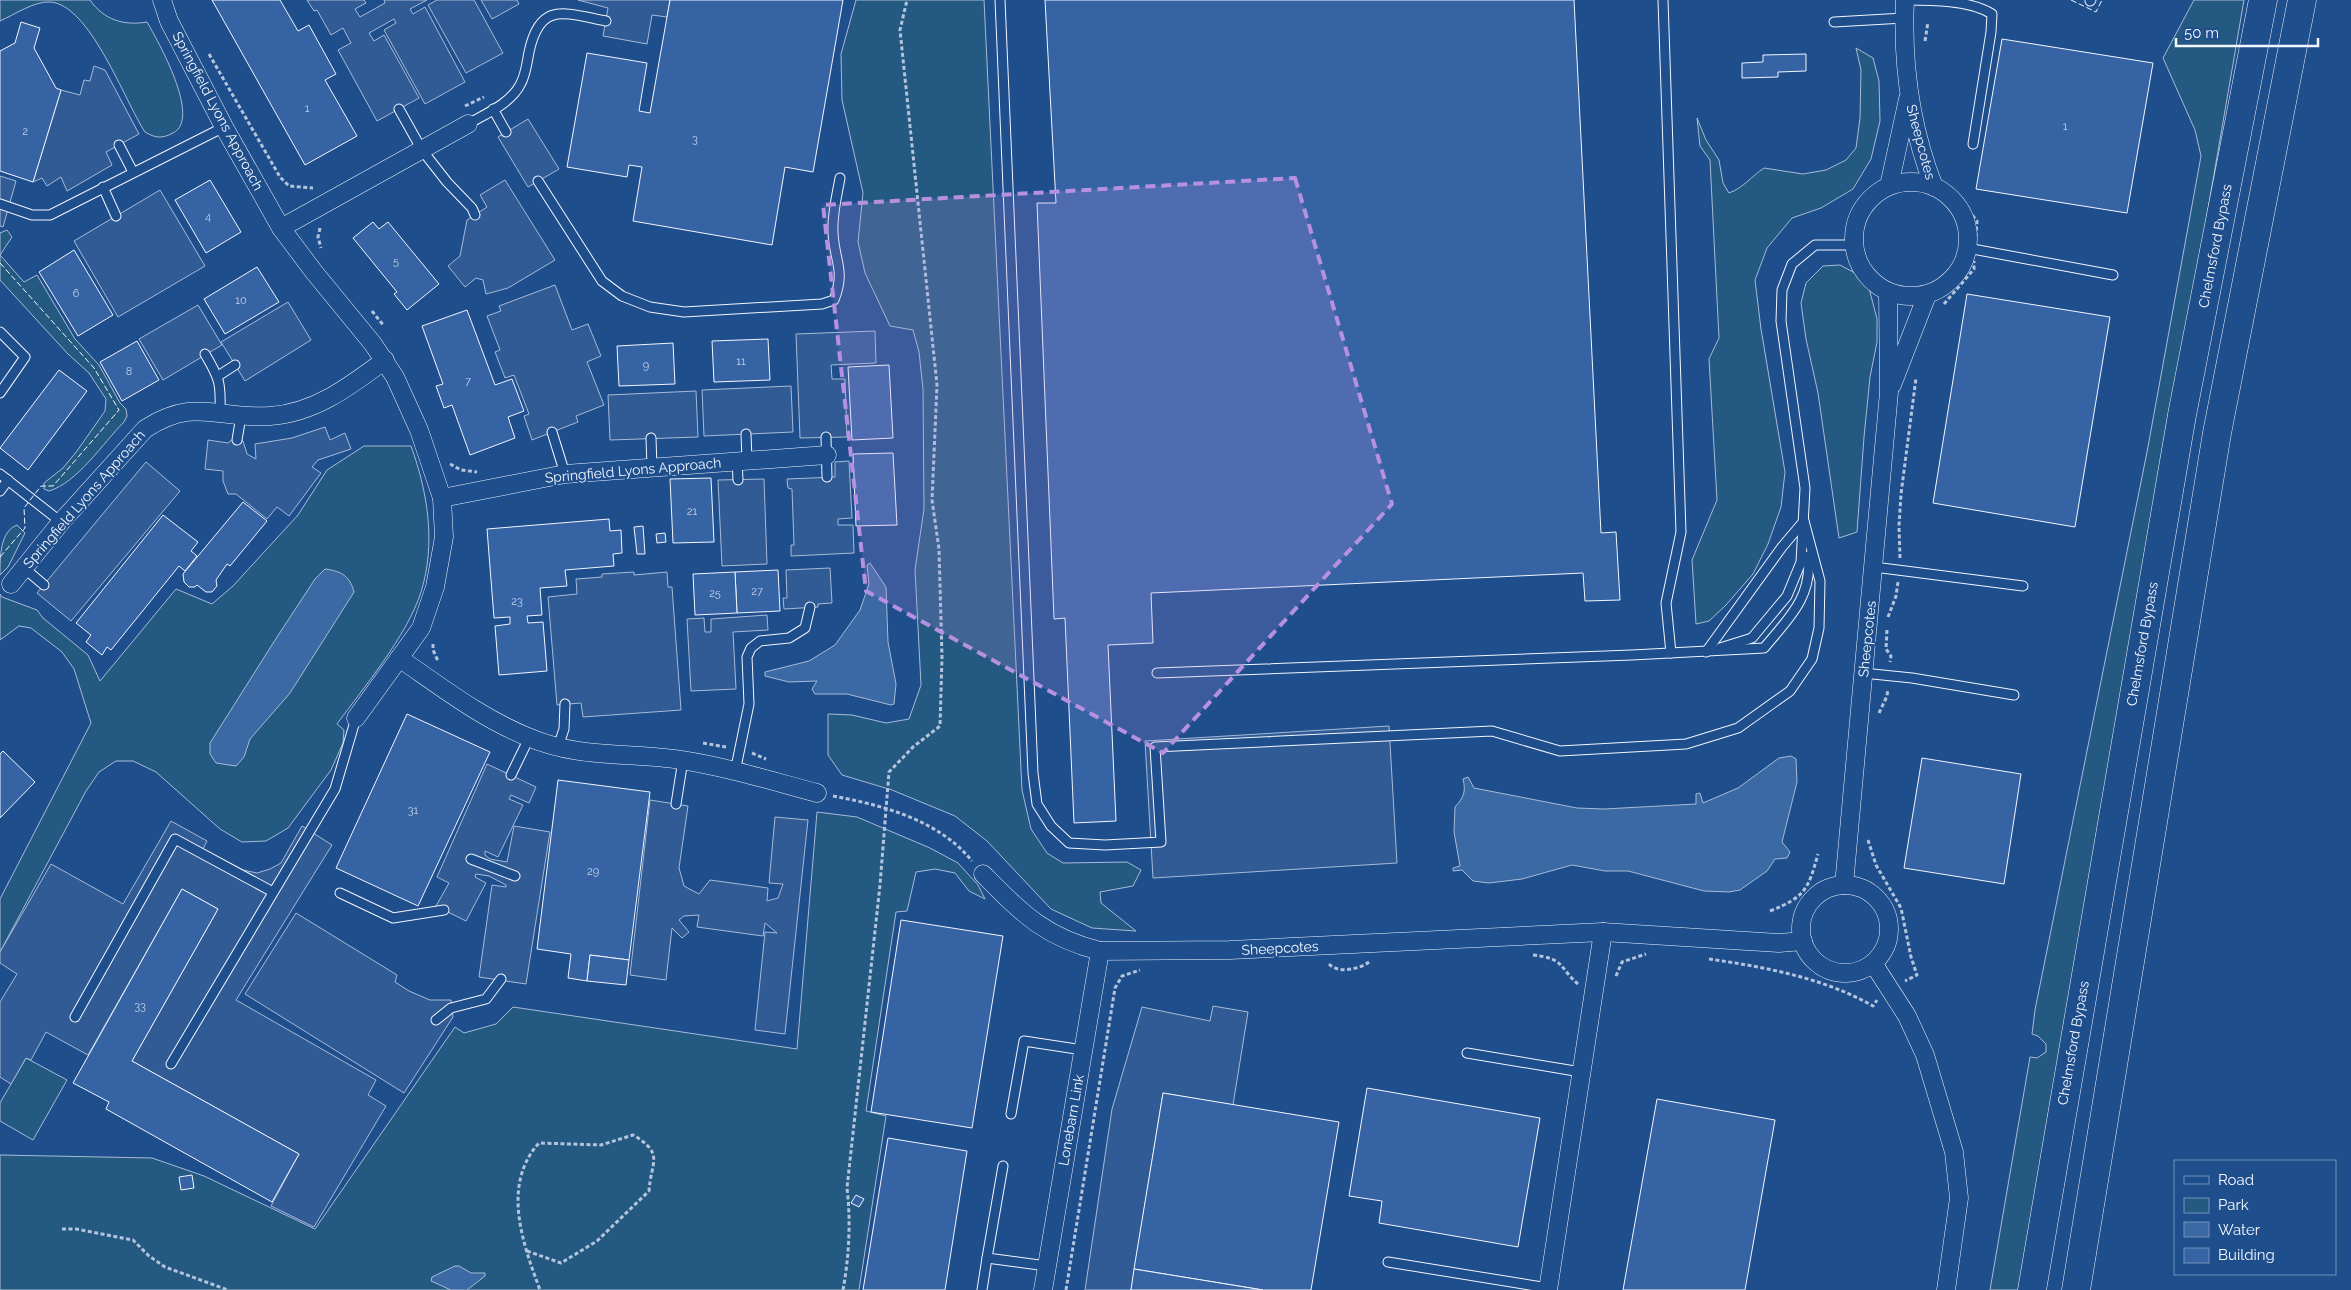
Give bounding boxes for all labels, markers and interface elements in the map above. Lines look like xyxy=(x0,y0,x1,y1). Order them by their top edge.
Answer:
scale bar xyxy=(2176,15,2318,47)
text: 50 m xyxy=(2184,24,2219,42)
street label: Springfield Lyons Approach xyxy=(169,29,267,193)
house number: 1 xyxy=(305,102,310,115)
street label: Sheepcotes xyxy=(1903,103,1939,182)
house number: 1 xyxy=(2063,120,2068,133)
house number: 2 xyxy=(22,125,28,138)
house number: 3 xyxy=(692,133,698,146)
street label: Chelmsford Bypass xyxy=(2195,183,2235,309)
house number: 4 xyxy=(205,210,211,223)
house number: 5 xyxy=(393,255,399,268)
house number: 6 xyxy=(73,287,80,300)
house number: 10 xyxy=(235,294,247,307)
house number: 11 xyxy=(736,355,746,368)
house number: 9 xyxy=(643,359,649,372)
house number: 8 xyxy=(126,365,132,378)
house number: 7 xyxy=(465,375,471,388)
street label: Springfield Lyons Approach xyxy=(20,427,148,571)
street label: Springfield Lyons Approach xyxy=(544,454,722,486)
house number: 21 xyxy=(687,505,698,518)
street label: Chelmsford Bypass xyxy=(2123,580,2161,707)
house number: 27 xyxy=(751,585,763,598)
house number: 25 xyxy=(709,587,721,600)
house number: 23 xyxy=(511,595,523,608)
street label: Sheepcotes xyxy=(1855,600,1879,678)
house number: 31 xyxy=(408,804,419,817)
house number: 29 xyxy=(587,865,599,878)
street label: Sheepcotes xyxy=(1241,938,1319,958)
street label: Chelmsford Bypass xyxy=(2054,979,2092,1106)
house number: 33 xyxy=(134,1000,146,1013)
street label: Lonebarn Link xyxy=(1055,1073,1087,1167)
legend xyxy=(2174,1160,2336,1275)
text: Road xyxy=(2218,1171,2254,1189)
text: Park xyxy=(2218,1196,2249,1214)
text: Water xyxy=(2218,1221,2261,1239)
text: Building xyxy=(2218,1246,2275,1264)

